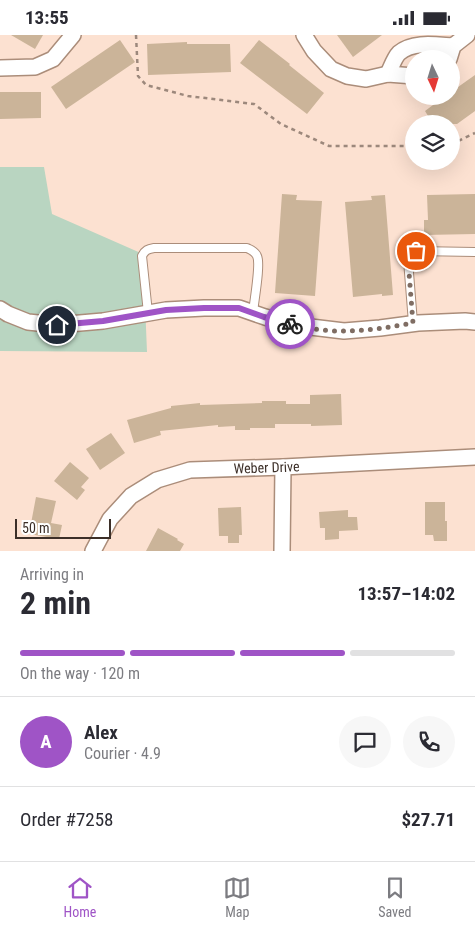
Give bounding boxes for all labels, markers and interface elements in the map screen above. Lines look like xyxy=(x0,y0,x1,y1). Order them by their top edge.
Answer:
text: 13:55 xyxy=(25,6,69,29)
north arrow xyxy=(405,50,460,105)
map controls xyxy=(405,50,460,170)
button: layers xyxy=(405,115,460,170)
pin xyxy=(395,230,437,272)
icon: bag xyxy=(402,237,430,265)
courier xyxy=(265,299,315,349)
pin xyxy=(36,304,78,346)
icon: bike xyxy=(276,310,304,338)
icon: home xyxy=(43,311,71,339)
street label: Weber Drive xyxy=(233,458,300,477)
scale bar xyxy=(15,516,111,539)
text: 50 m xyxy=(22,520,50,536)
text: Arriving in xyxy=(20,565,84,584)
text: 13:57–14:02 xyxy=(357,582,455,605)
text: 2 min xyxy=(20,584,91,622)
text: On the way · 120 m xyxy=(20,664,140,683)
button: chat xyxy=(339,716,391,768)
button: phone xyxy=(403,716,455,768)
text: Alex xyxy=(84,721,118,744)
text: A xyxy=(40,730,52,753)
text: Courier · 4.9 xyxy=(84,744,161,763)
text: Order #7258 xyxy=(20,808,113,831)
text: $27.71 xyxy=(401,808,455,831)
tab: Home xyxy=(63,874,96,920)
tab: Map xyxy=(223,874,251,920)
tab: Saved xyxy=(378,874,412,920)

